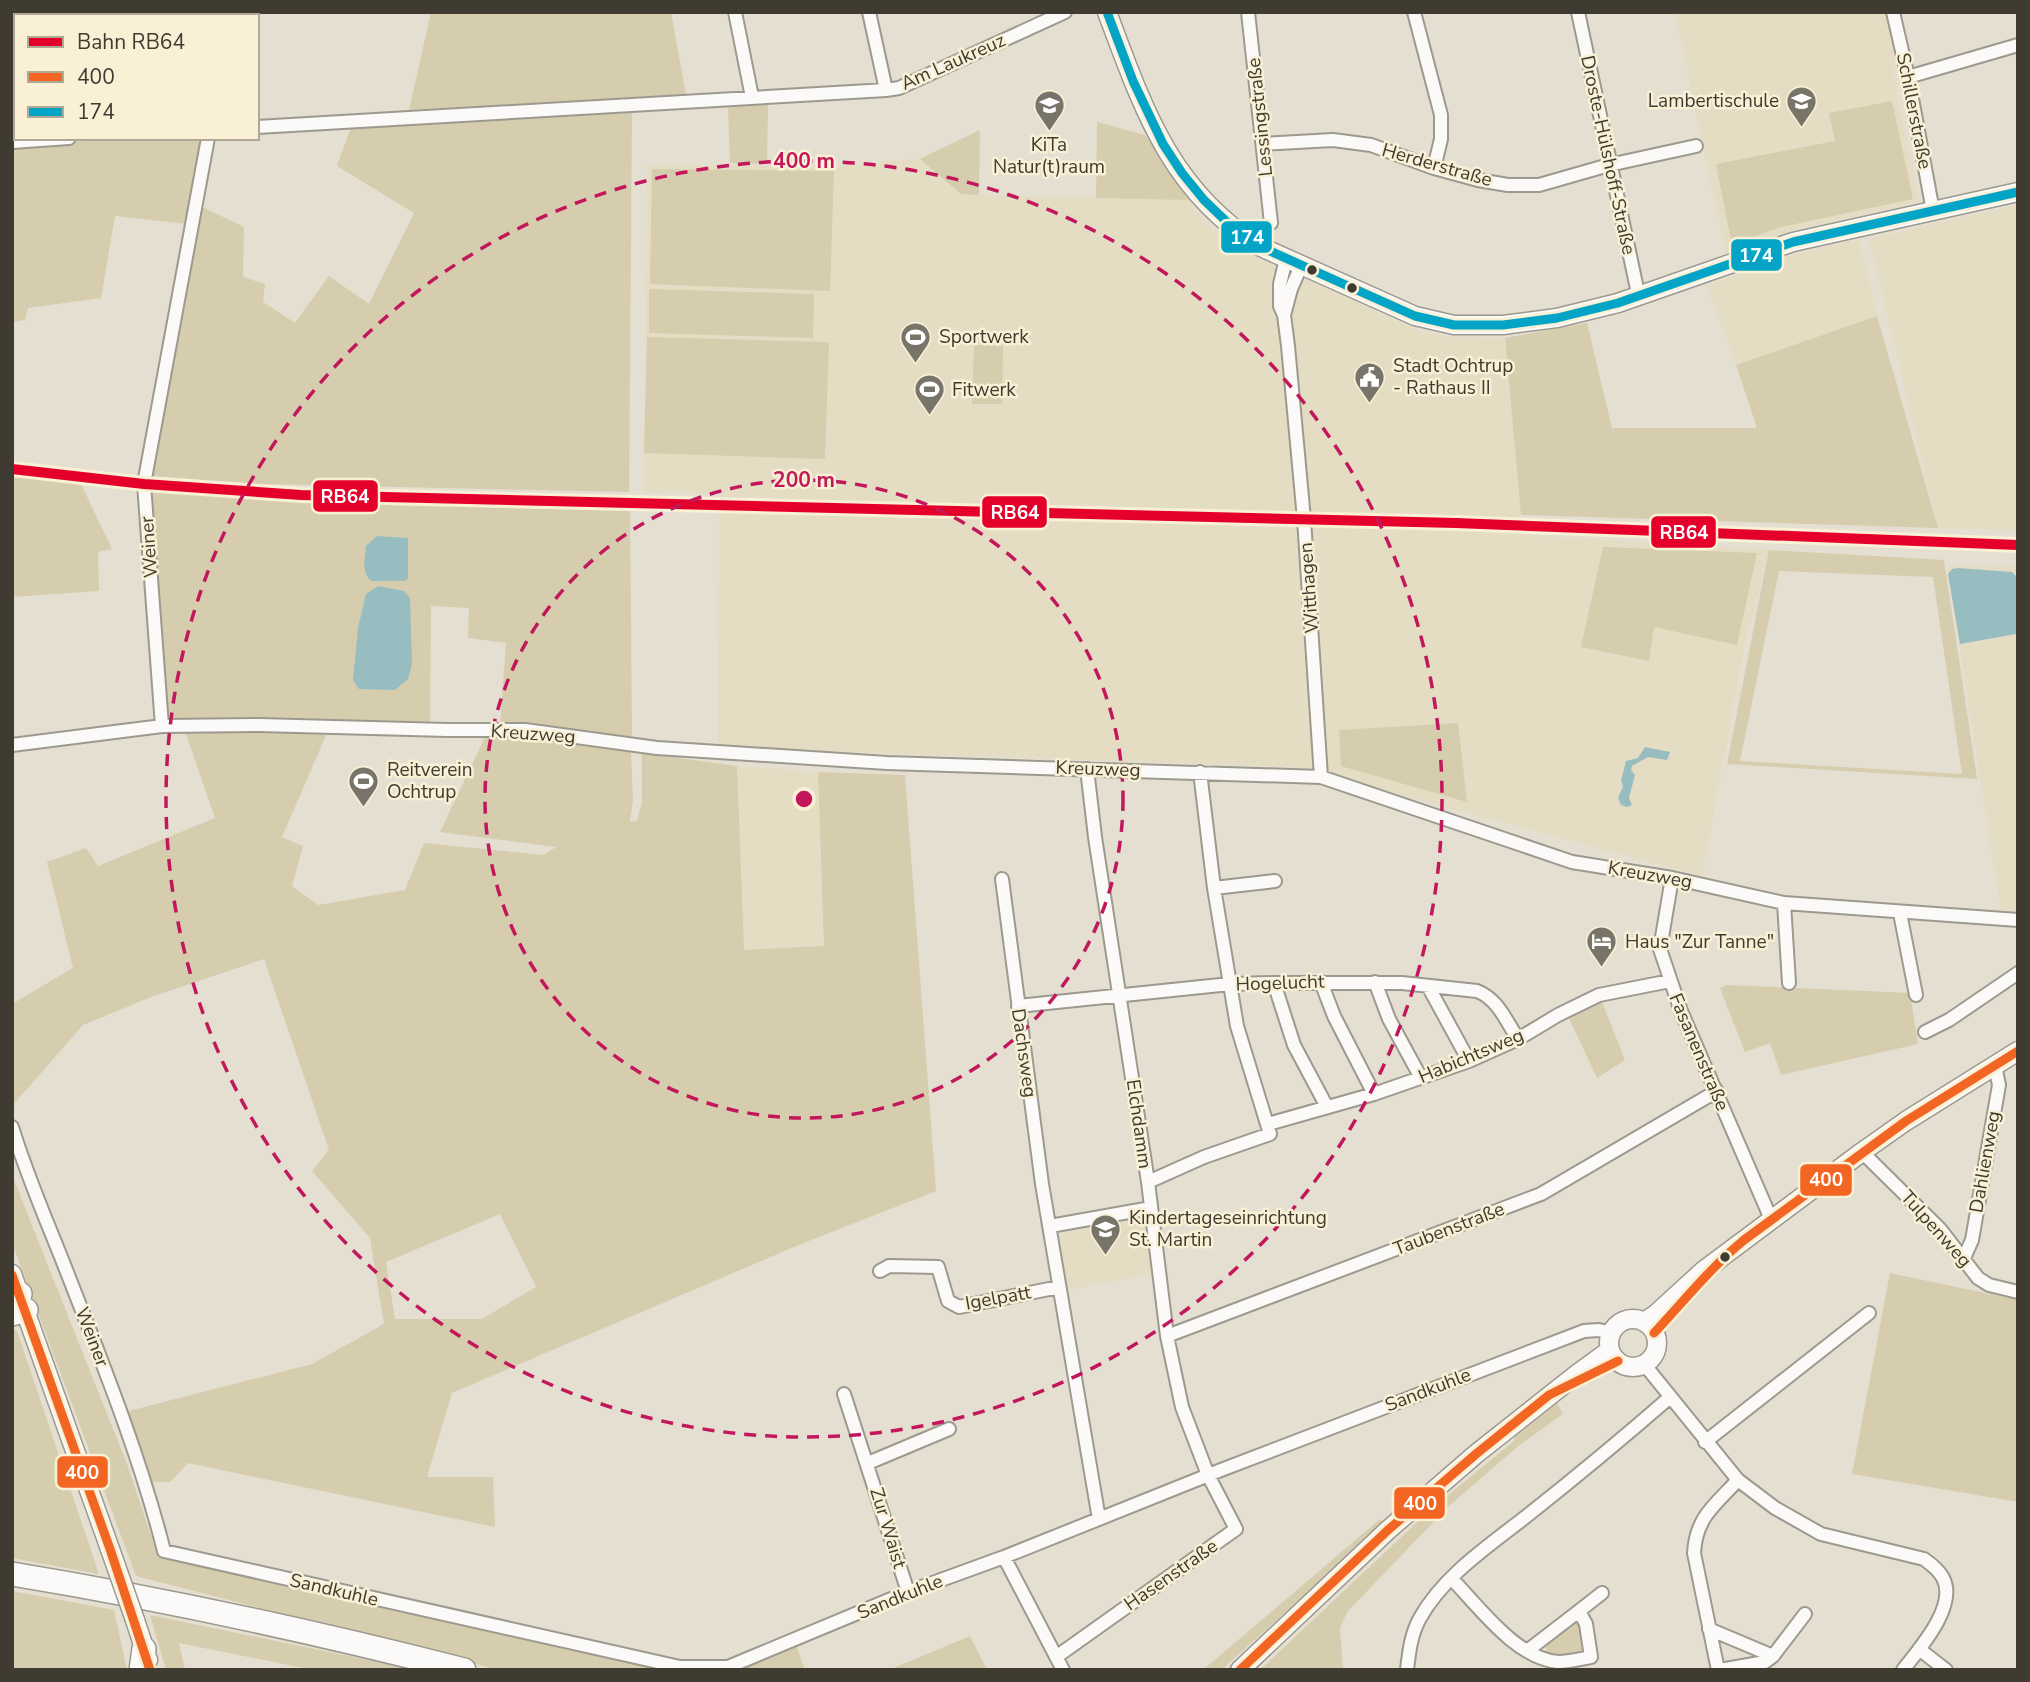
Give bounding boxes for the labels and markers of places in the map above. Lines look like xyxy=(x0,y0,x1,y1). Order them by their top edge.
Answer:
school or university icon: Lambertischule xyxy=(1785,84,1819,128)
place label: Lambertischule xyxy=(1648,88,1779,114)
school or university icon: KiTa Natur(t)raum xyxy=(1032,89,1066,133)
place label: KiTa Natur(t)raum xyxy=(993,132,1105,180)
unlabelled marker xyxy=(1305,263,1319,277)
unlabelled marker xyxy=(1345,281,1359,295)
sports icon: Sportwerk xyxy=(899,320,933,364)
place label: Sportwerk xyxy=(939,324,1029,350)
place label: Stadt Ochtrup - Rathaus II xyxy=(1393,353,1513,401)
public building icon: Stadt Ochtrup - Rathaus II xyxy=(1353,360,1387,404)
sports icon: Fitwerk xyxy=(912,373,946,417)
place label: Fitwerk xyxy=(952,377,1016,403)
place label: Reitverein Ochtrup xyxy=(387,757,473,805)
sports icon: Reitverein Ochtrup xyxy=(347,764,381,808)
centre of rings xyxy=(792,787,816,811)
hotel icon: Haus "Zur Tanne" xyxy=(1585,925,1619,969)
place label: Haus "Zur Tanne" xyxy=(1625,929,1774,955)
place label: Kindertageseinrichtung St. Martin xyxy=(1129,1205,1327,1253)
school or university icon: Kindertageseinrichtung St. Martin xyxy=(1089,1212,1123,1256)
unlabelled marker xyxy=(1718,1250,1732,1264)

